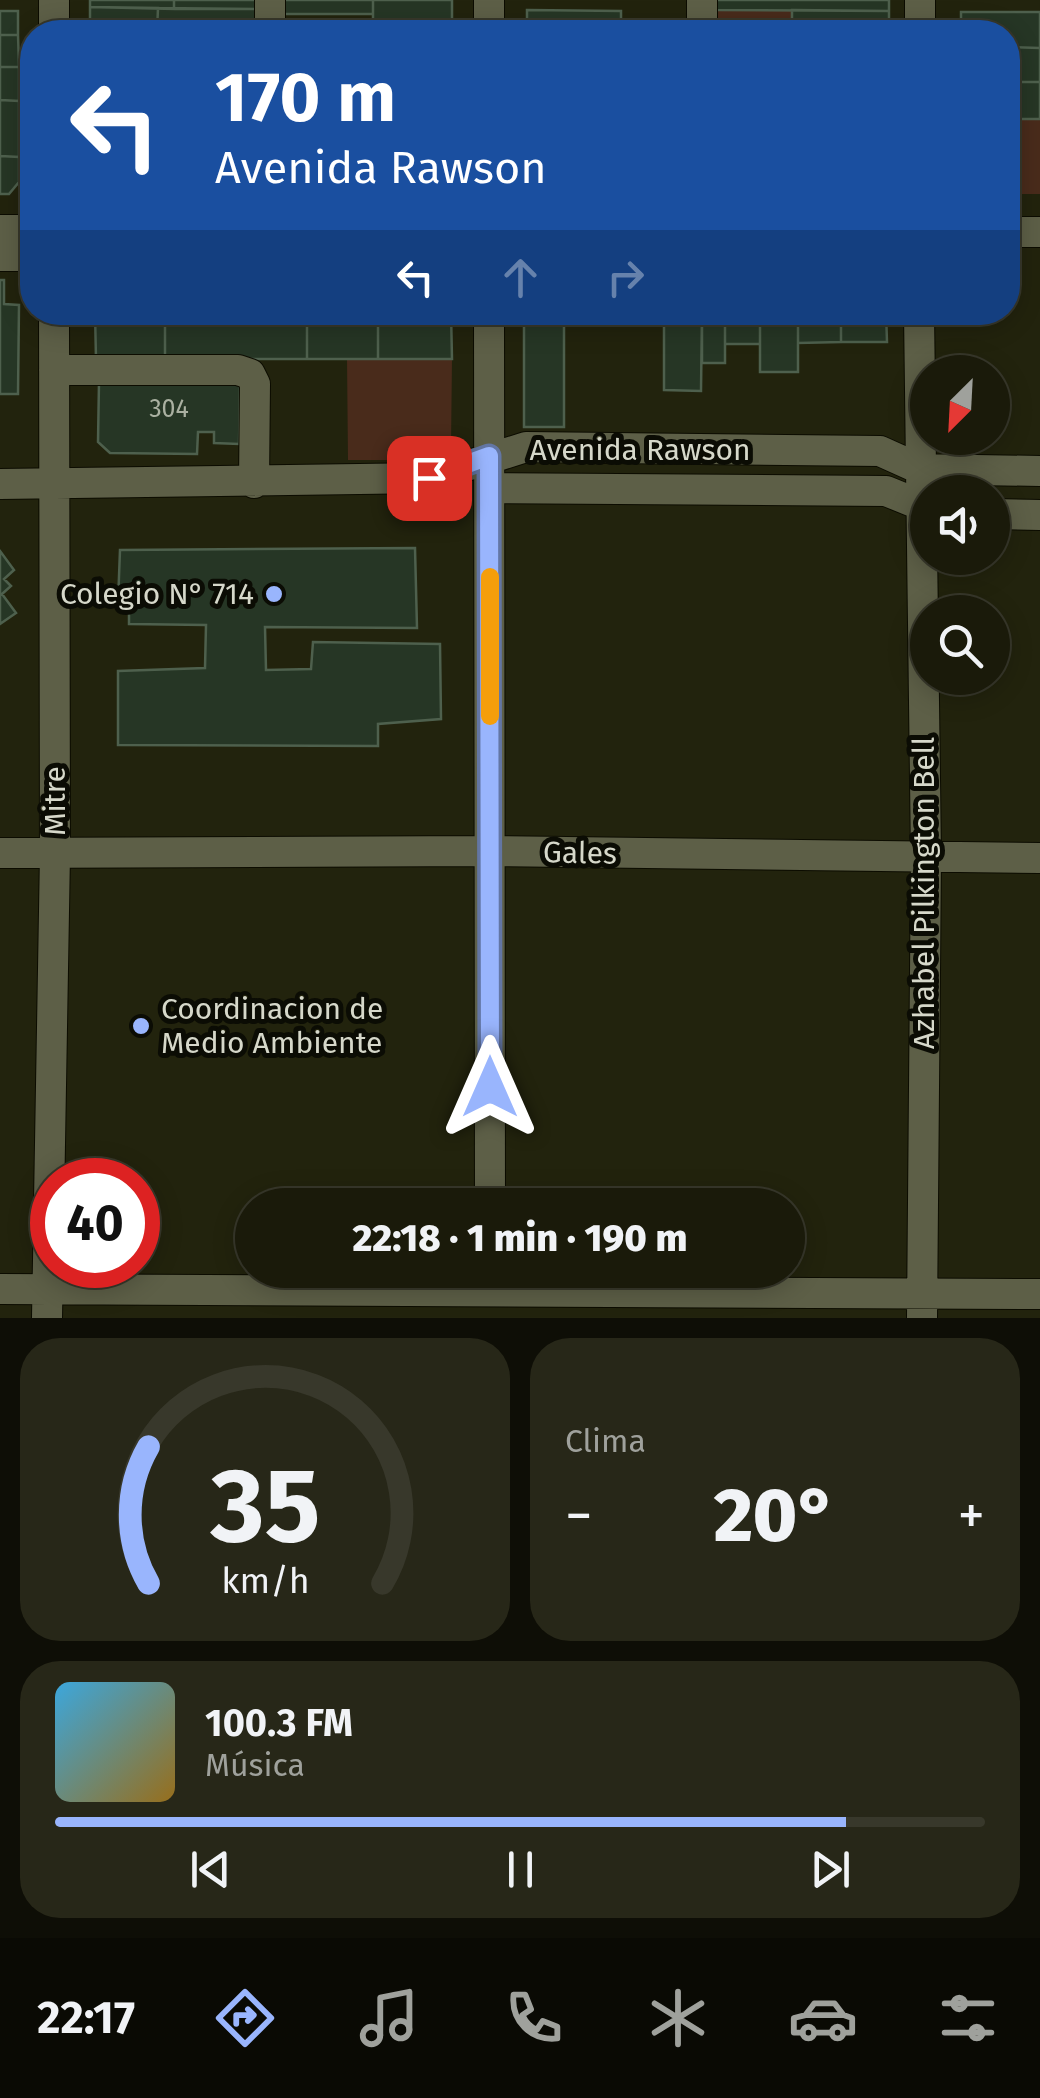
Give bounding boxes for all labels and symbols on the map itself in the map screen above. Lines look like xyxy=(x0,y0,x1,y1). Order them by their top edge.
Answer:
north arrow xyxy=(910,355,1010,455)
house number: 304 xyxy=(149,394,189,424)
street label: Avenida Rawson xyxy=(529,432,751,468)
pin xyxy=(387,436,472,521)
place label: Colegio N° 714 xyxy=(60,576,254,612)
marker: Colegio N° 714 xyxy=(263,583,285,605)
street label: Azhabel Pilkington Bell xyxy=(906,737,942,1049)
street label: Mitre xyxy=(37,766,73,836)
street label: Gales xyxy=(543,834,617,872)
place label: Coordinacion de Medio Ambiente xyxy=(161,991,383,1061)
marker: Coordinacion de Medio Ambiente xyxy=(130,1015,152,1037)
position arrow xyxy=(438,1035,542,1139)
speed limit sign: 40 xyxy=(30,1158,160,1288)

